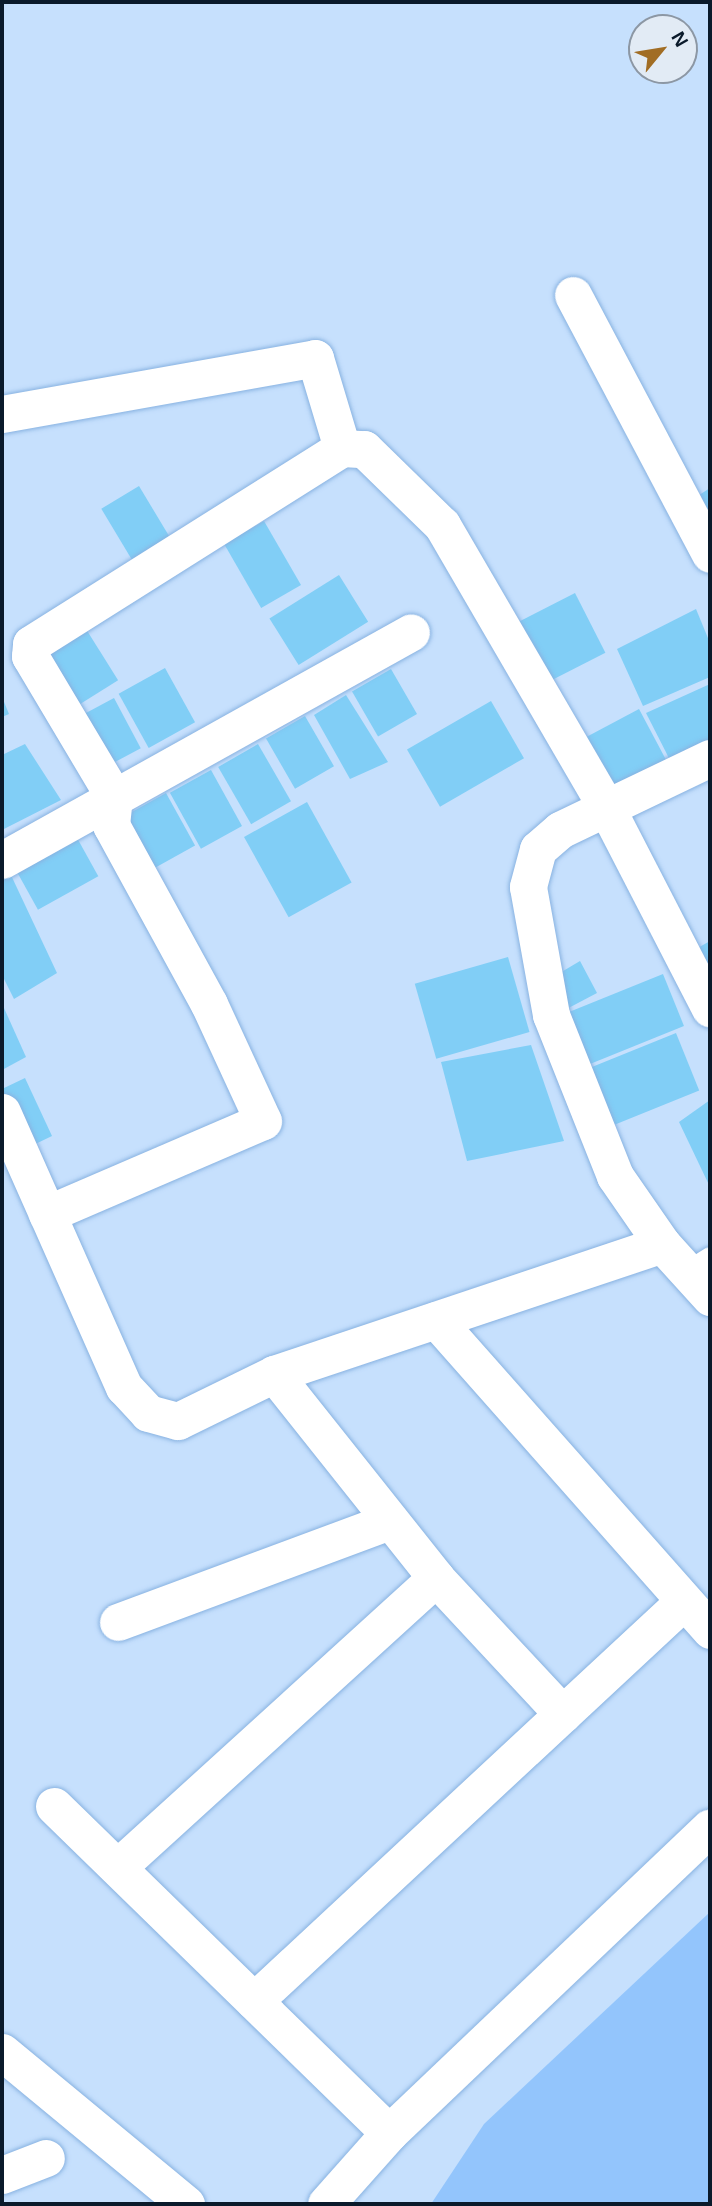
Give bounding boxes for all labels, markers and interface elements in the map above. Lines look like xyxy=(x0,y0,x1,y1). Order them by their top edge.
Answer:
north arrow xyxy=(628,14,698,84)
text: N xyxy=(667,28,692,50)

